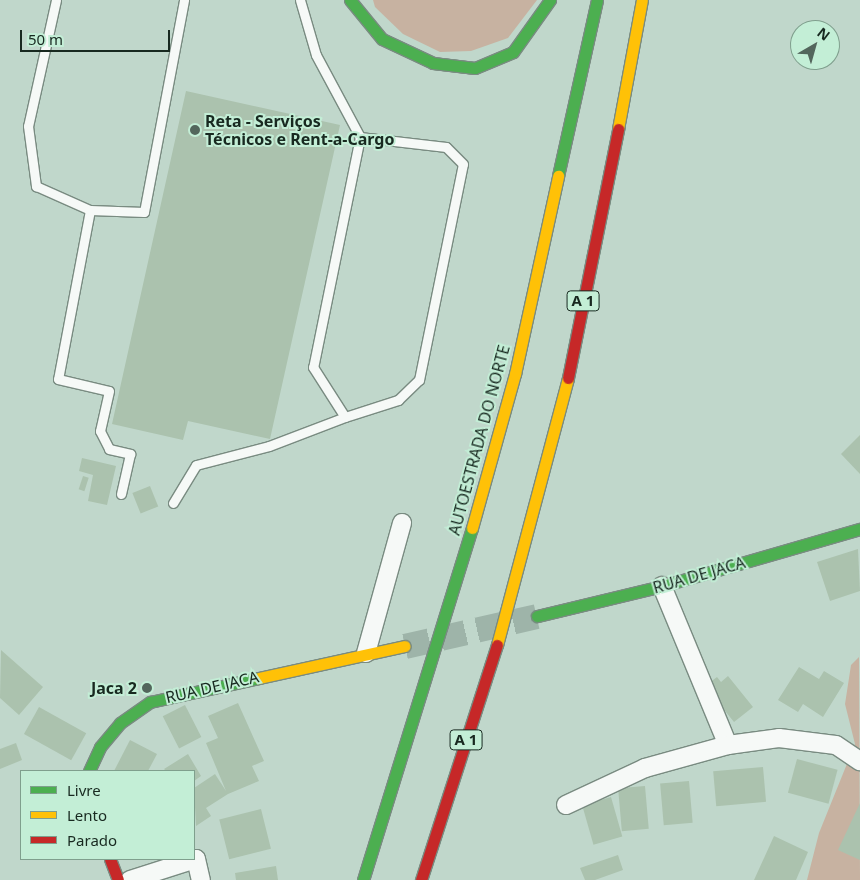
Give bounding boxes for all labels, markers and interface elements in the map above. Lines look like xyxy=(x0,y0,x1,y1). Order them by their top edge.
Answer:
scale bar xyxy=(22,20,172,52)
north arrow xyxy=(790,20,840,70)
text: N xyxy=(814,23,834,45)
text: 50 m xyxy=(28,29,63,49)
place label: Reta - Serviços Técnicos e Rent-a-Cargo xyxy=(205,111,394,149)
marker: Reta - Serviços Técnicos e Rent-a-Cargo xyxy=(189,124,201,136)
road number: A 1 xyxy=(566,288,600,314)
street label: AUTOESTRADA DO NORTE xyxy=(444,343,514,537)
street label: RUA DE JACA xyxy=(651,553,747,597)
street label: RUA DE JACA xyxy=(163,667,261,707)
place label: Jaca 2 xyxy=(91,678,137,698)
marker: Jaca 2 xyxy=(141,682,153,694)
road number: A 1 xyxy=(448,728,484,752)
legend xyxy=(20,770,195,860)
text: Livre xyxy=(67,780,101,800)
text: Lento xyxy=(67,805,107,825)
text: Parado xyxy=(67,830,117,850)

